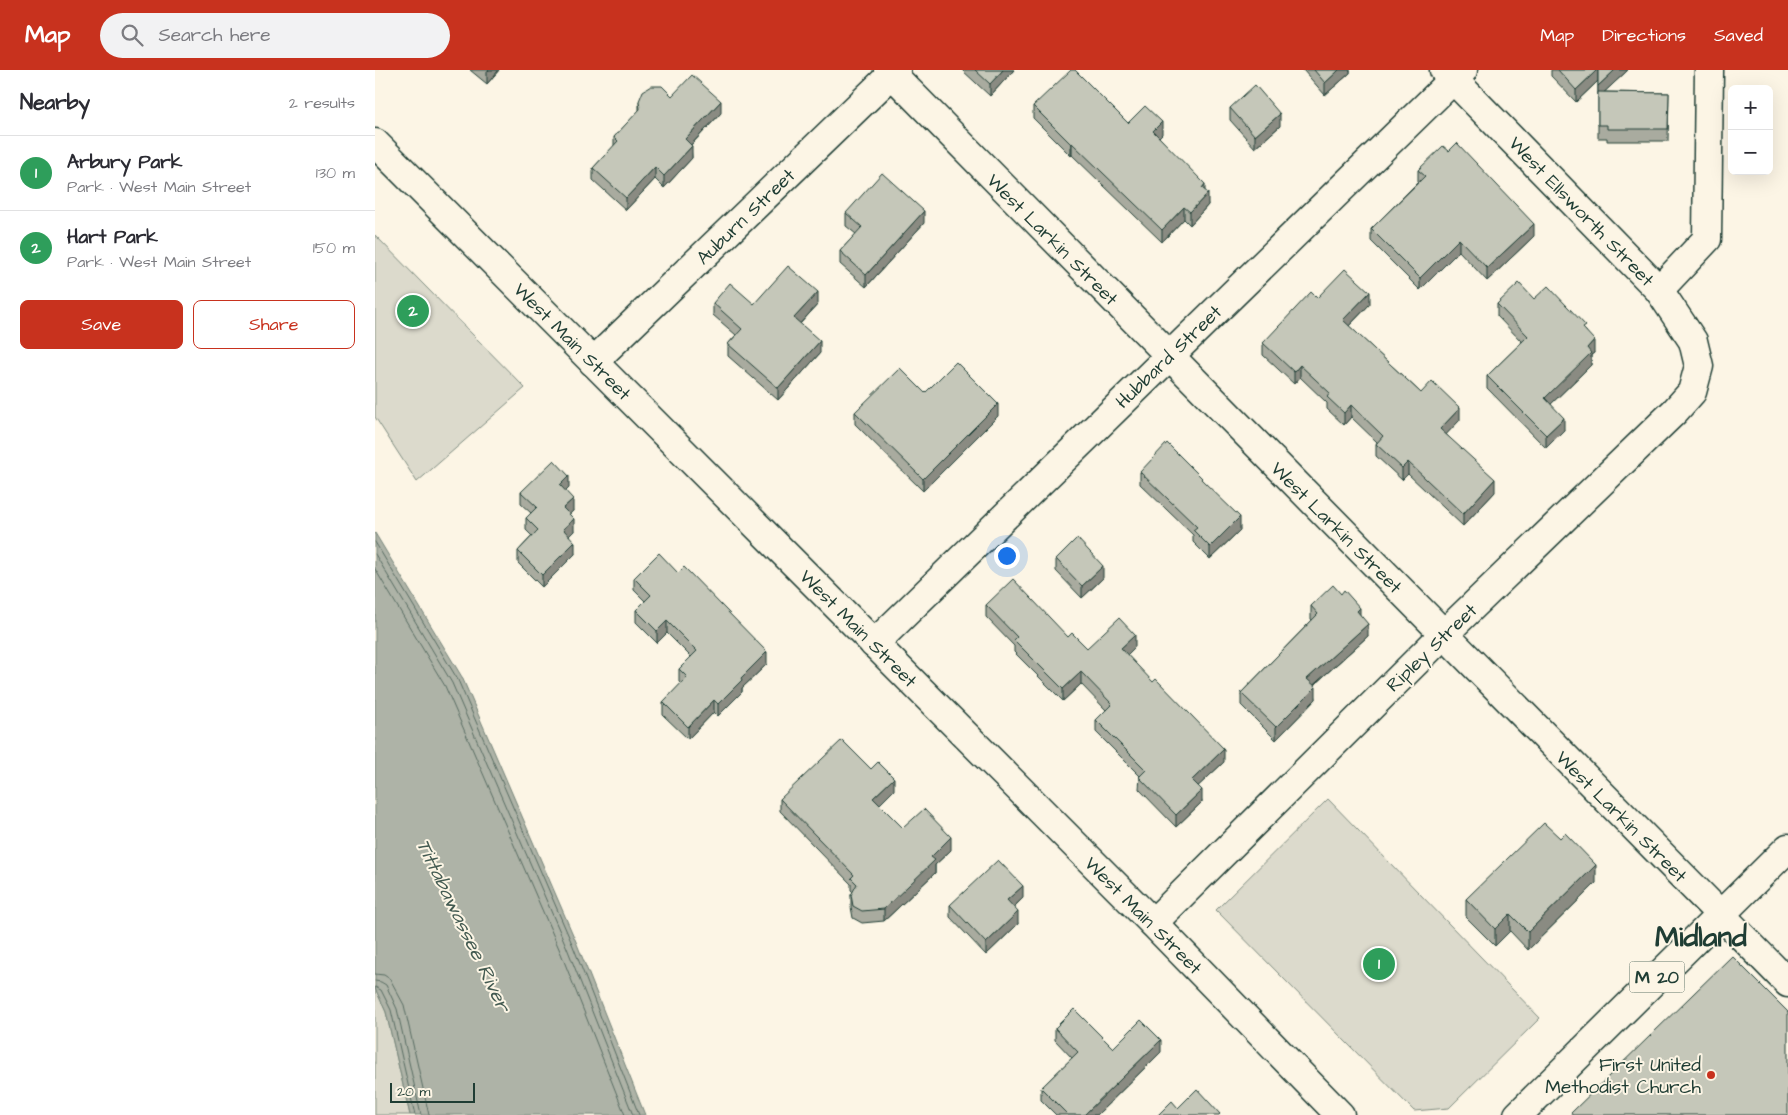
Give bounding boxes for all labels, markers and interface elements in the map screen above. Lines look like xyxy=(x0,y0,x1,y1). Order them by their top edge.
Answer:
search box xyxy=(100,13,450,58)
text: Map xyxy=(25,18,70,52)
icon: search xyxy=(118,21,146,49)
text: Search here xyxy=(158,22,271,49)
text: Map xyxy=(1540,23,1574,48)
text: Directions xyxy=(1602,23,1686,48)
text: Saved xyxy=(1714,23,1763,48)
map controls xyxy=(1728,85,1773,175)
button: + xyxy=(1728,85,1773,130)
text: Nearby xyxy=(20,88,90,117)
text: 2 results xyxy=(289,92,355,114)
button: − xyxy=(1728,130,1773,175)
street label: West Ellsworth Street xyxy=(1502,131,1660,293)
text: Arbury Park xyxy=(67,149,182,176)
text: 1 xyxy=(35,162,37,184)
text: 130 m xyxy=(316,162,355,184)
street label: Auburn Street xyxy=(691,163,802,271)
street label: West Larkin Street xyxy=(980,168,1124,312)
text: Park · West Main Street xyxy=(67,176,251,198)
text: Hart Park xyxy=(67,224,158,251)
text: 2 xyxy=(31,237,41,259)
text: 150 m xyxy=(313,237,355,259)
text: Park · West Main Street xyxy=(67,251,251,273)
street label: West Main Street xyxy=(507,277,637,407)
pin: 2 xyxy=(397,292,429,330)
street label: Hubbard Street xyxy=(1110,299,1228,415)
button: Save xyxy=(20,300,183,349)
button: Share xyxy=(193,300,355,349)
street label: West Larkin Street xyxy=(1264,456,1408,600)
your location xyxy=(994,543,1020,569)
street label: West Main Street xyxy=(793,564,923,694)
street label: Ripley Street xyxy=(1381,598,1484,699)
street label: West Larkin Street xyxy=(1549,745,1693,889)
water label: Tittabawassee River xyxy=(409,834,518,1018)
street label: West Main Street xyxy=(1078,851,1208,981)
district label: Midland xyxy=(1655,917,1747,958)
pin: 1 xyxy=(1363,945,1395,983)
road number: M 20 xyxy=(1629,962,1685,992)
place label: First United Methodist Church xyxy=(1545,1052,1702,1101)
marker: First United Methodist Church xyxy=(1705,1069,1717,1081)
scale bar xyxy=(390,1080,475,1103)
text: 20 m xyxy=(397,1082,430,1102)

